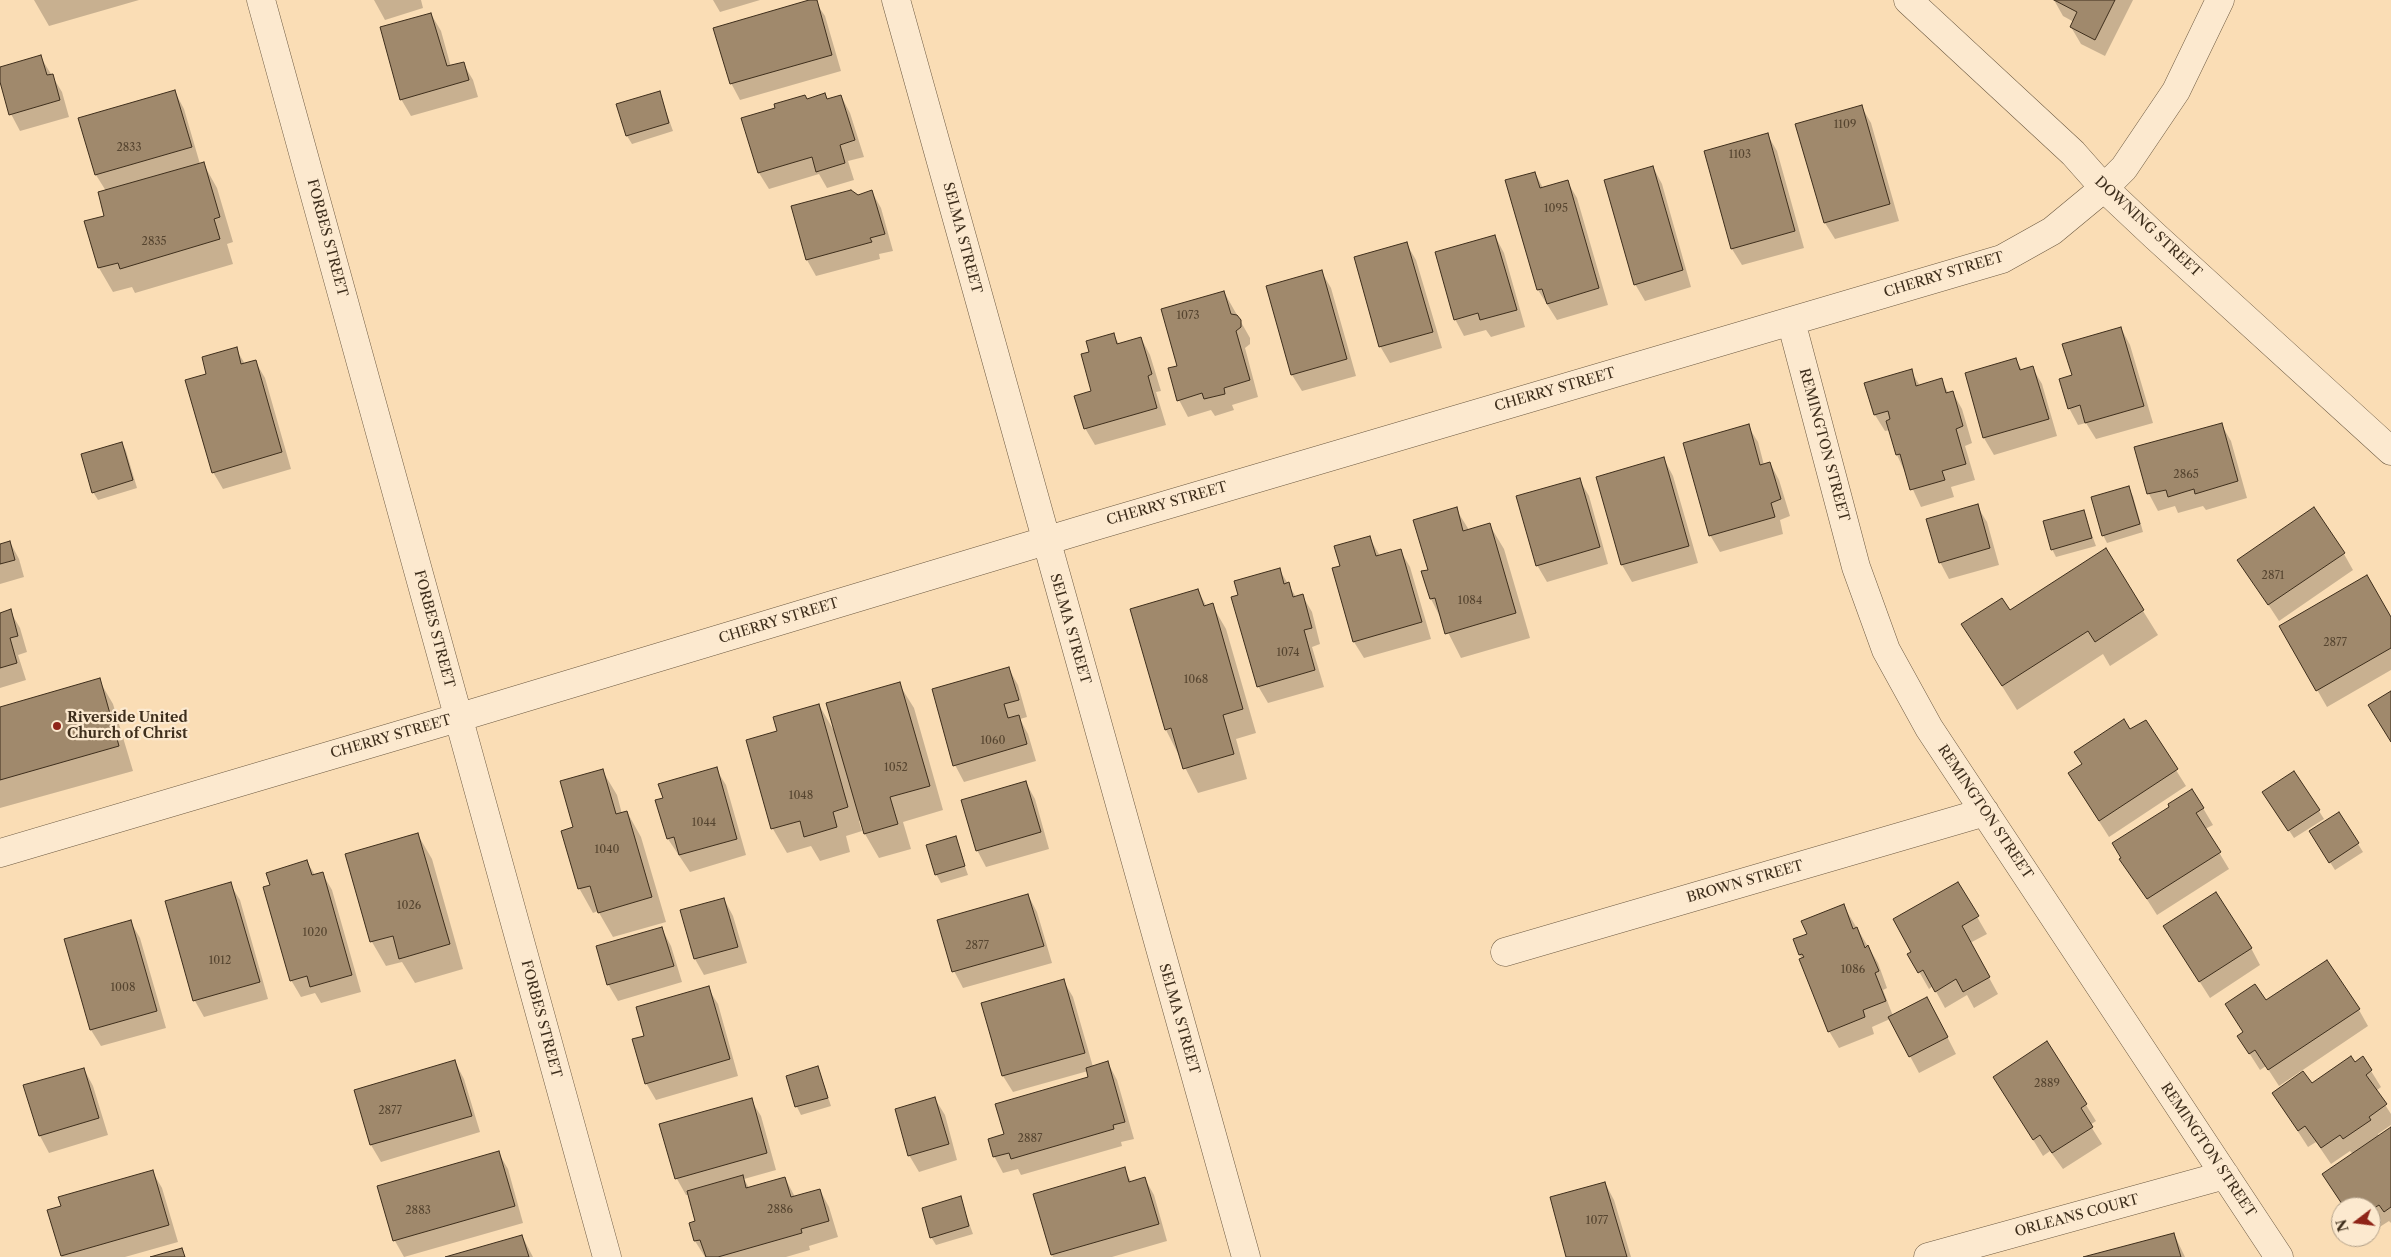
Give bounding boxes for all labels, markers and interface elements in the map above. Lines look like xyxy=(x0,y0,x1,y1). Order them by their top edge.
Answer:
house number: 1109 xyxy=(1834,118,1856,132)
house number: 2833 xyxy=(117,141,141,155)
house number: 1103 xyxy=(1729,148,1751,162)
street label: DOWNING STREET xyxy=(2091,173,2205,281)
street label: FORBES STREET xyxy=(303,177,351,299)
street label: SELMA STREET xyxy=(939,181,985,295)
house number: 1095 xyxy=(1544,202,1568,216)
house number: 2835 xyxy=(142,235,166,249)
street label: CHERRY STREET xyxy=(1882,249,2006,301)
house number: 1073 xyxy=(1176,309,1200,323)
street label: CHERRY STREET xyxy=(1493,365,1617,415)
street label: REMINGTON STREET xyxy=(1795,366,1853,524)
house number: 2865 xyxy=(2173,468,2199,482)
street label: CHERRY STREET xyxy=(1105,479,1229,529)
street label: FORBES STREET xyxy=(410,568,458,690)
house number: 2871 xyxy=(2262,569,2284,583)
street label: SELMA STREET xyxy=(1046,572,1094,686)
house number: 1084 xyxy=(1458,594,1482,608)
street label: CHERRY STREET xyxy=(717,595,841,647)
house number: 2877 xyxy=(2323,636,2347,650)
house number: 1074 xyxy=(1276,646,1300,660)
house number: 1068 xyxy=(1184,673,1208,687)
place label: Riverside United Church of Christ xyxy=(67,710,188,742)
street label: CHERRY STREET xyxy=(329,712,453,762)
marker: Riverside United Church of Christ xyxy=(51,720,63,732)
house number: 1060 xyxy=(980,734,1006,748)
street label: REMINGTON STREET xyxy=(1934,742,2036,882)
house number: 1052 xyxy=(884,761,908,775)
house number: 1048 xyxy=(789,789,813,803)
house number: 1044 xyxy=(692,816,716,830)
house number: 1040 xyxy=(595,843,619,857)
street label: BROWN STREET xyxy=(1685,857,1805,907)
house number: 1026 xyxy=(397,899,421,913)
house number: 1020 xyxy=(303,926,327,940)
house number: 2877 xyxy=(965,939,989,953)
house number: 1012 xyxy=(209,954,231,968)
street label: FORBES STREET xyxy=(517,958,565,1080)
street label: SELMA STREET xyxy=(1155,962,1203,1076)
house number: 1086 xyxy=(1841,963,1865,977)
house number: 1008 xyxy=(110,981,136,995)
house number: 2889 xyxy=(2034,1077,2060,1091)
street label: REMINGTON STREET xyxy=(2157,1080,2259,1220)
house number: 2877 xyxy=(378,1104,402,1118)
house number: 2887 xyxy=(1018,1132,1042,1146)
street label: ORLEANS COURT xyxy=(2013,1191,2141,1241)
north arrow xyxy=(2331,1197,2381,1247)
house number: 2886 xyxy=(767,1203,793,1217)
house number: 2883 xyxy=(405,1204,431,1218)
house number: 1077 xyxy=(1586,1214,1608,1228)
text: N xyxy=(2332,1217,2353,1234)

